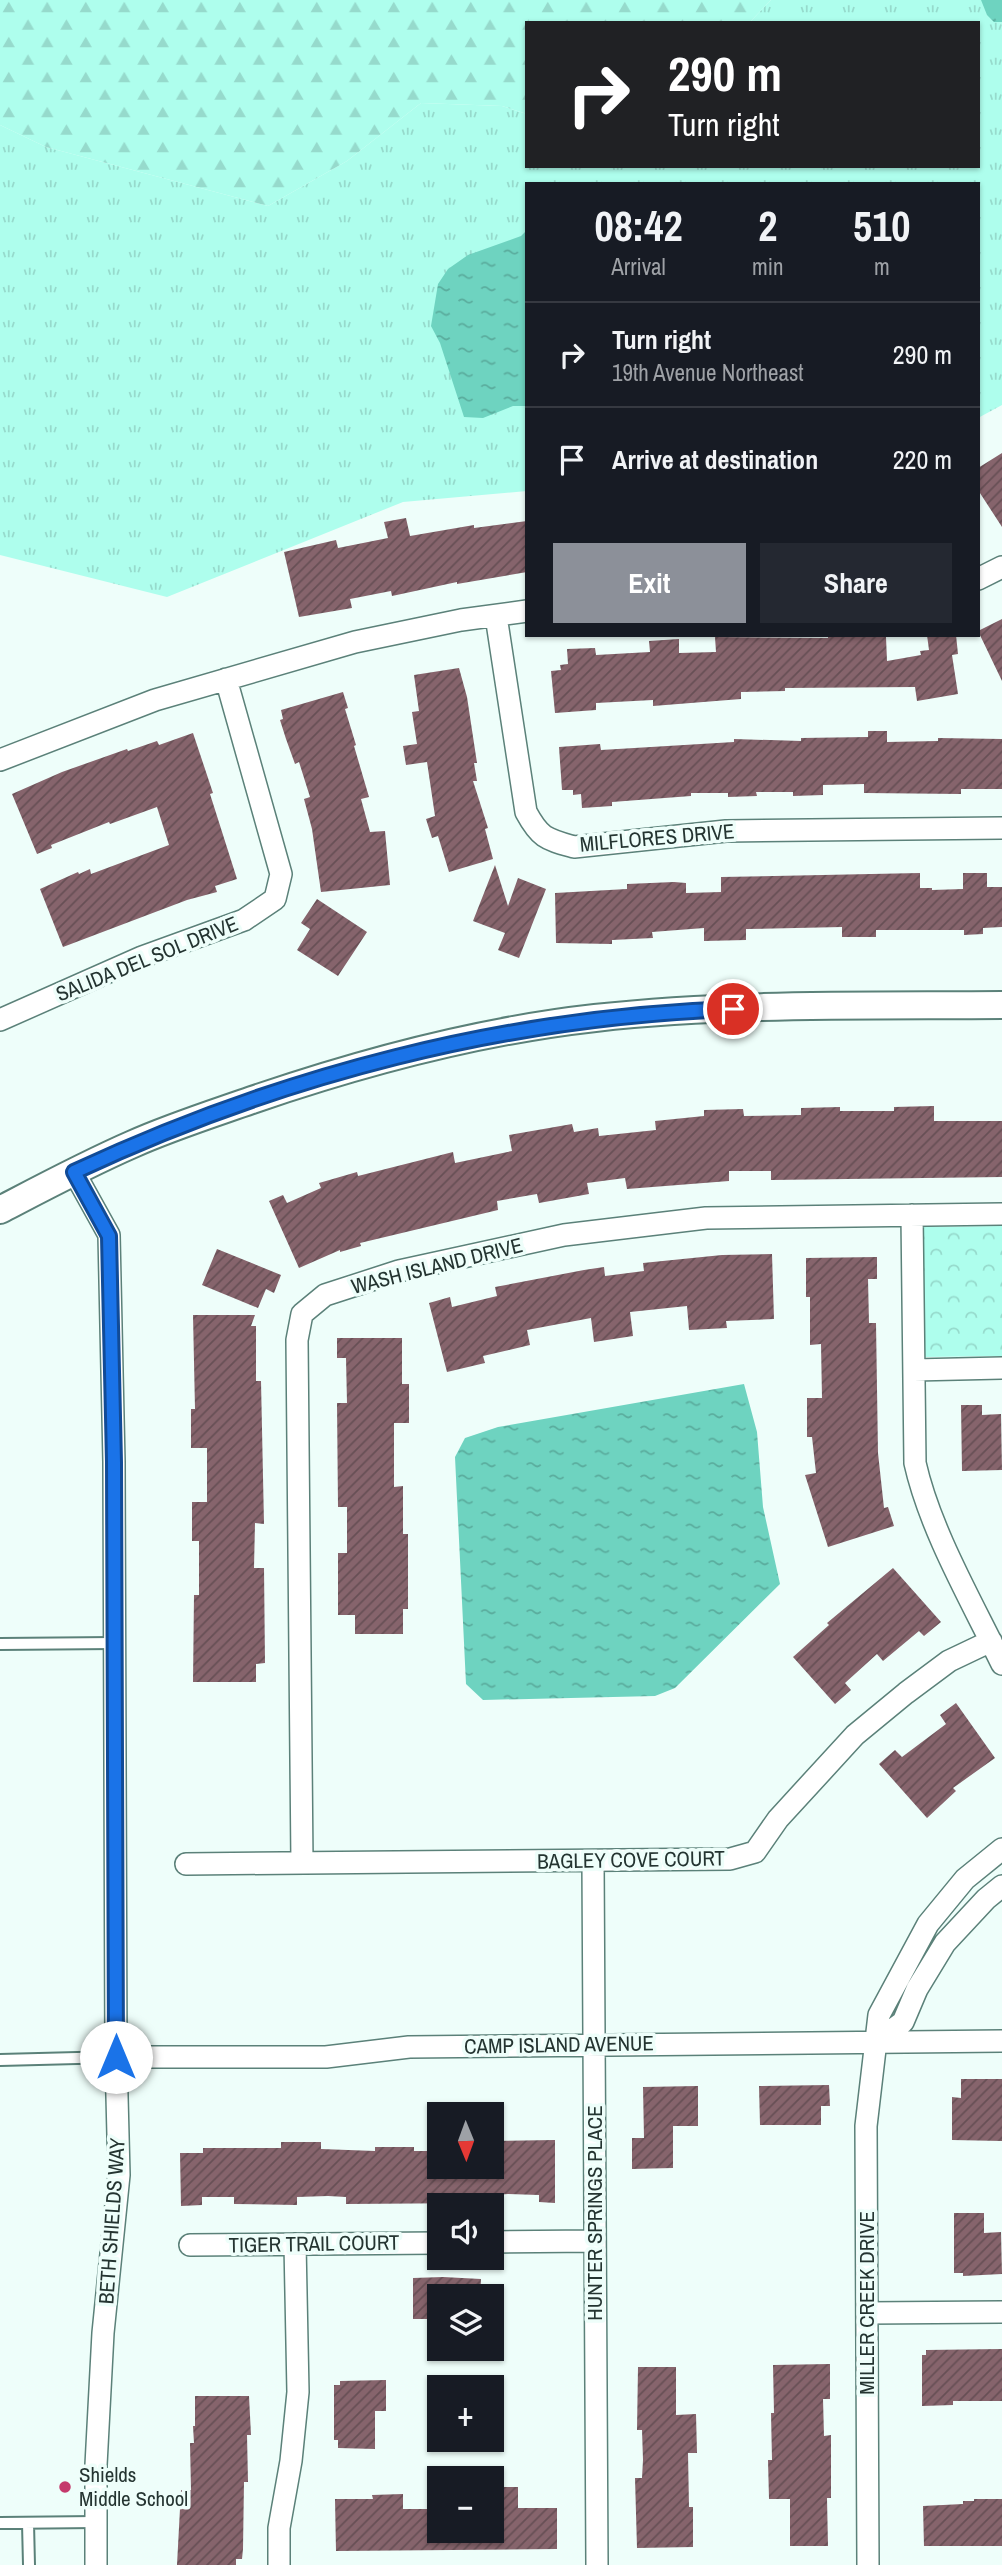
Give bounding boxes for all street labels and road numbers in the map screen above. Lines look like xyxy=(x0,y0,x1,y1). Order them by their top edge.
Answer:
street label: MILFLORES DRIVE xyxy=(578,816,735,859)
street label: SALIDA DEL SOL DRIVE xyxy=(51,909,242,1008)
street label: WASH ISLAND DRIVE xyxy=(348,1230,526,1301)
street label: BAGLEY COVE COURT xyxy=(537,1843,726,1876)
street label: CAMP ISLAND AVENUE xyxy=(464,2028,654,2061)
street label: HUNTER SPRINGS PLACE xyxy=(580,2105,609,2321)
street label: BETH SHIELDS WAY xyxy=(91,2136,132,2305)
street label: MILLER CREEK DRIVE xyxy=(852,2211,881,2395)
street label: TIGER TRAIL COURT xyxy=(228,2228,400,2259)

